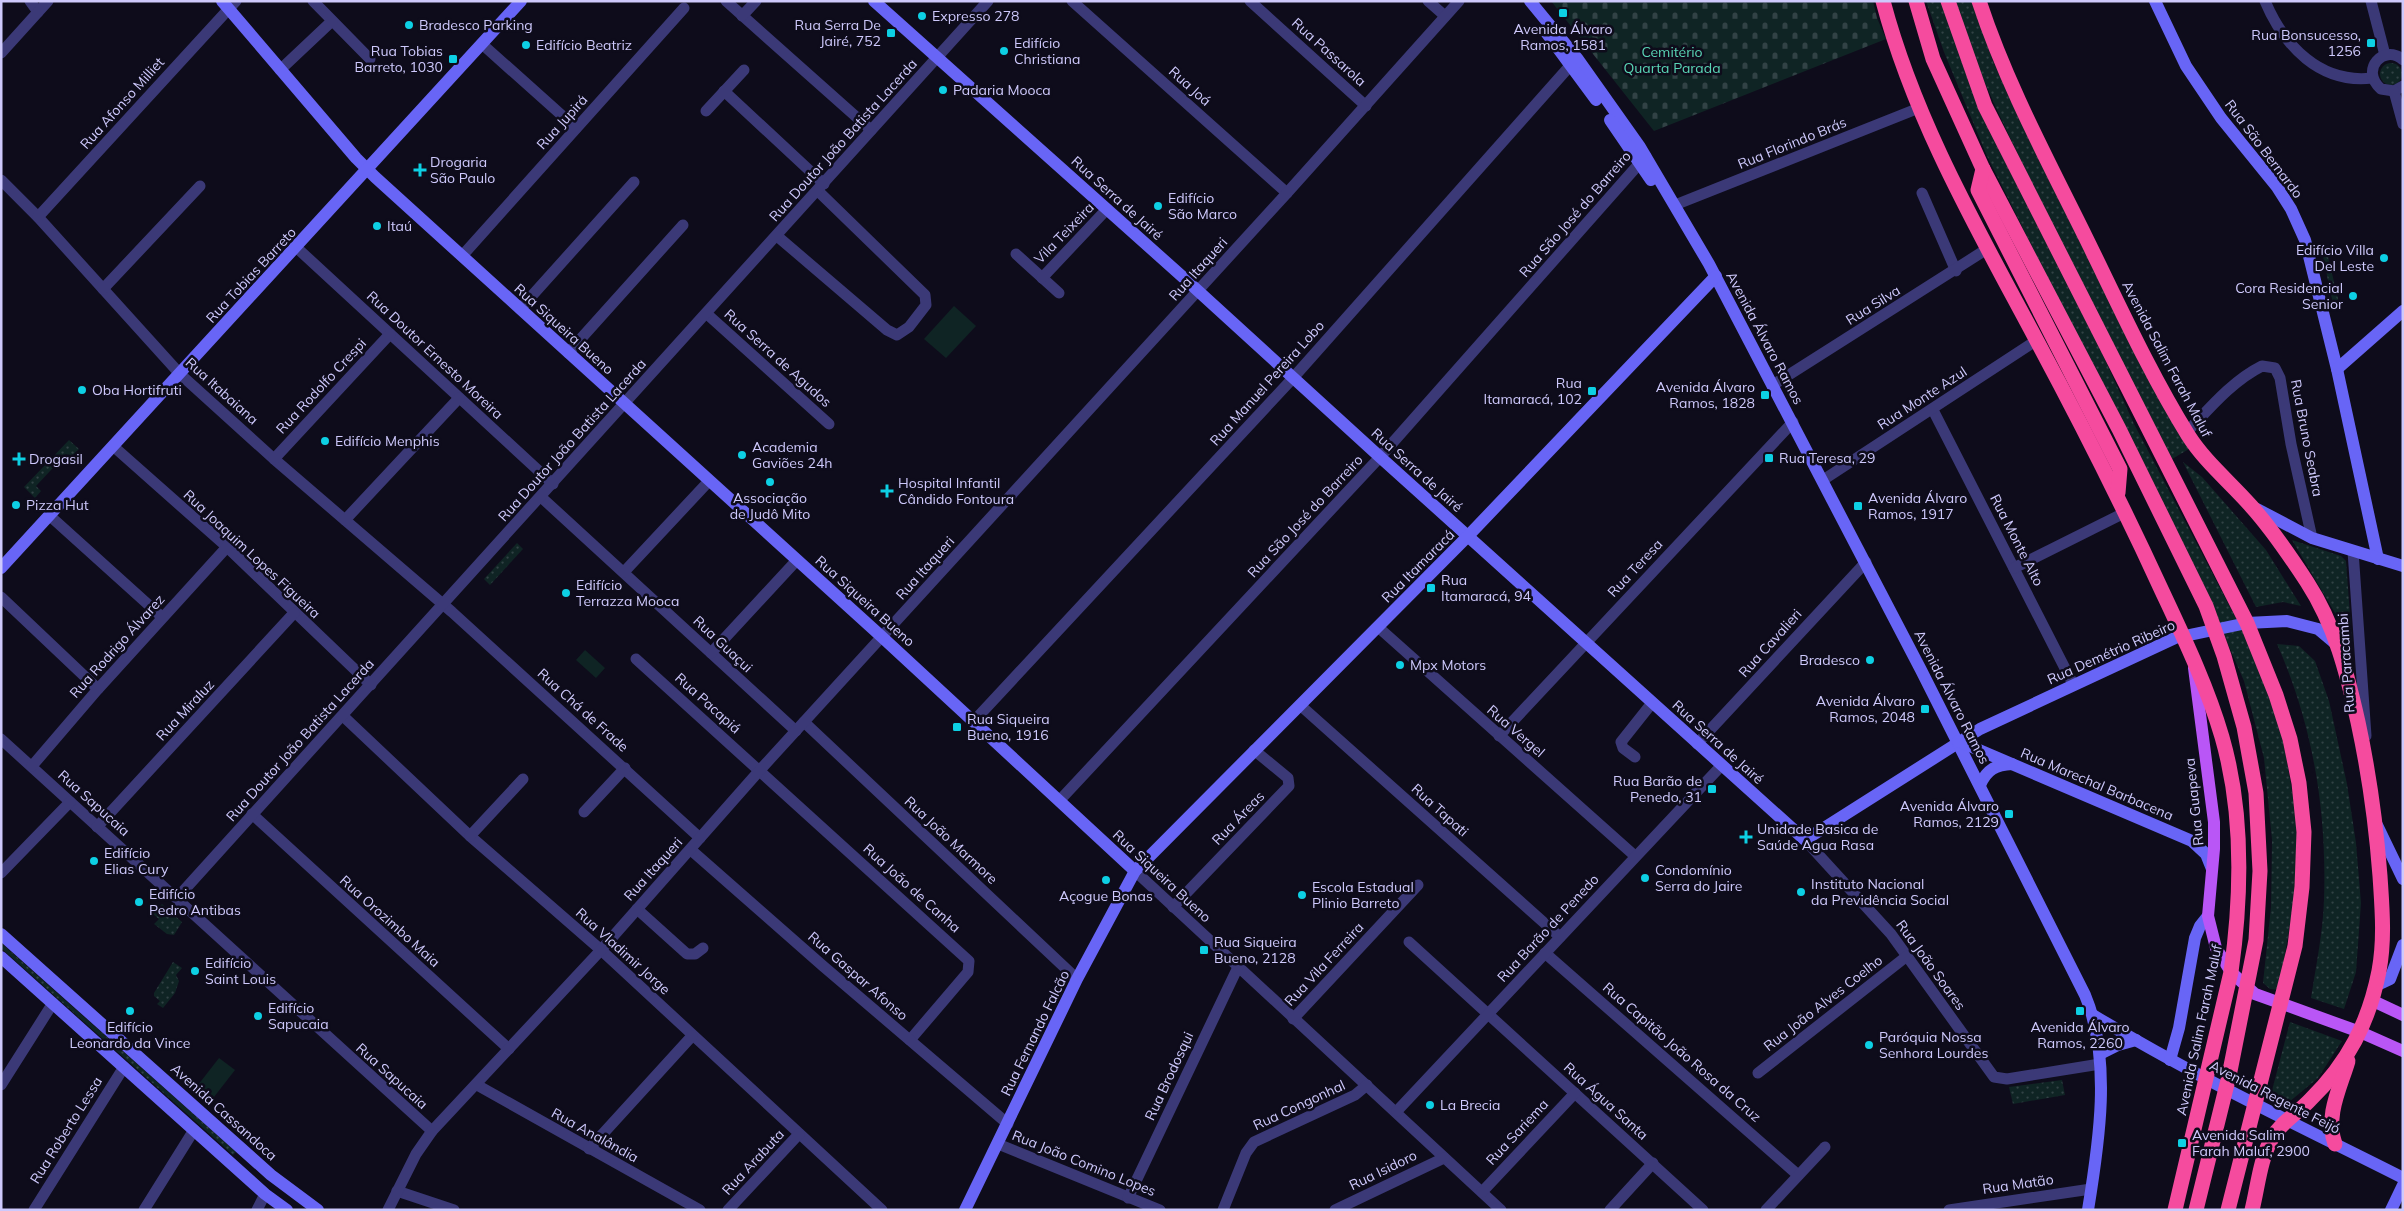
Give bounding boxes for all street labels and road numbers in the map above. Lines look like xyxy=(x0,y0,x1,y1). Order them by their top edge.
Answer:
street label: Rua Passarola xyxy=(1288,14,1370,90)
street label: Rua Afonso Milliet xyxy=(76,53,168,153)
street label: Rua Doutor João Batista Lacerda xyxy=(765,55,921,225)
street label: Rua Joá xyxy=(1165,62,1215,110)
street label: Rua Jupirá xyxy=(533,91,591,153)
street label: Rua São Bernardo xyxy=(2221,96,2307,202)
street label: Rua Florindo Brás xyxy=(1735,113,1849,173)
street label: Rua São José do Barreiro xyxy=(1515,147,1635,281)
street label: Rua Serra de Jairé xyxy=(1068,152,1166,244)
street label: Vila Teixeira xyxy=(1030,199,1098,267)
street label: Rua Tobias Barreto xyxy=(202,223,300,327)
street label: Rua Itaqueri xyxy=(1165,234,1231,304)
street label: Avenida Álvaro Ramos xyxy=(1722,268,1808,408)
street label: Avenida Salim Farah Maluf xyxy=(2118,278,2216,440)
street label: Rua Siqueira Bueno xyxy=(510,280,618,378)
street label: Rua Silva xyxy=(1842,281,1904,329)
street label: Rua Doutor Ernesto Moreira xyxy=(363,287,507,423)
street label: Rua Serra de Agudos xyxy=(721,305,835,411)
street label: Rua Manuel Pereira Lobo xyxy=(1206,317,1328,449)
street label: Rua Rodolfo Crespi xyxy=(272,334,370,438)
street label: Rua Itabaiana xyxy=(182,354,262,428)
street label: Rua Doutor João Batista Lacerda xyxy=(494,355,650,525)
street label: Rua Monte Azul xyxy=(1874,362,1970,434)
street label: Rua Bruno Seabra xyxy=(2287,378,2327,498)
street label: Rua Serra de Jairé xyxy=(1368,424,1466,516)
street label: Rua São José do Barreiro xyxy=(1243,451,1367,581)
street label: Rua Joaquim Lopes Figueira xyxy=(180,486,324,622)
street label: Rua Monte Alto xyxy=(1986,491,2048,589)
street label: Rua Itamaracá xyxy=(1378,526,1458,606)
street label: Rua Itaqueri xyxy=(892,533,958,603)
street label: Rua Teresa xyxy=(1604,535,1666,601)
street label: Rua Siqueira Bueno xyxy=(811,552,919,650)
street label: Rua Rodrigo Álvarez xyxy=(66,590,168,702)
street label: Rua Cavalieri xyxy=(1735,605,1805,681)
street label: Rua Guaçui xyxy=(689,612,757,676)
street label: Rua Paracambi xyxy=(2334,613,2358,713)
street label: Rua Demétrio Ribeiro xyxy=(2044,616,2178,688)
street label: Avenida Álvaro Ramos xyxy=(1910,627,1994,767)
street label: Rua Doutor João Batista Lacerda xyxy=(222,655,378,825)
street label: Rua Chá de Frade xyxy=(534,664,632,756)
street label: Rua Pacapiá xyxy=(671,669,745,737)
street label: Rua Miraluz xyxy=(152,676,218,744)
street label: Rua Serra de Jairé xyxy=(1669,696,1767,788)
street label: Rua Vergel xyxy=(1483,701,1549,761)
street label: Rua Marechal Barbacena xyxy=(2018,744,2176,824)
street label: Rua Guapeva xyxy=(2180,757,2208,847)
street label: Rua Sapucaia xyxy=(54,766,134,840)
street label: Rua Tapati xyxy=(1408,780,1472,840)
street label: Rua Áreas xyxy=(1208,787,1268,849)
street label: Rua João Marmore xyxy=(901,792,1001,888)
street label: Rua Siqueira Bueno xyxy=(1109,826,1215,926)
street label: Rua Itaqueri xyxy=(620,834,686,904)
street label: Rua João de Canha xyxy=(860,840,964,936)
street label: Rua Barão de Penedo xyxy=(1493,870,1603,986)
street label: Rua Orozimbo Maia xyxy=(336,871,444,971)
street label: Rua Vladimir Jorge xyxy=(572,904,674,998)
street label: Rua João Soares xyxy=(1892,916,1970,1014)
street label: Rua Vila Ferreira xyxy=(1281,918,1367,1010)
street label: Rua Gaspar Afonso xyxy=(804,928,912,1024)
street label: Avenida Salim Farah Maluf xyxy=(2172,943,2226,1117)
street label: Rua João Alves Coelho xyxy=(1760,951,1886,1055)
street label: Rua Fernando Falcão xyxy=(997,967,1073,1099)
street label: Rua Capitão João Rosa da Cruz xyxy=(1599,978,1765,1126)
street label: Rua Brodosqui xyxy=(1141,1029,1197,1123)
street label: Rua Sapucaia xyxy=(352,1039,432,1113)
street label: Avenida Regente Feijó xyxy=(2207,1056,2343,1138)
street label: Rua Água Santa xyxy=(1560,1058,1652,1144)
street label: Avenida Cassandoca xyxy=(167,1060,281,1164)
street label: Rua Roberto Lessa xyxy=(26,1073,106,1187)
street label: Rua Congonhal xyxy=(1250,1076,1348,1134)
street label: Rua Sariema xyxy=(1482,1095,1552,1169)
street label: Rua Analândia xyxy=(548,1104,642,1166)
street label: Rua Arabuta xyxy=(718,1125,788,1199)
street label: Rua João Comino Lopes xyxy=(1009,1126,1159,1200)
street label: Rua Isidoro xyxy=(1346,1146,1420,1194)
street label: Rua Matão xyxy=(1981,1170,2055,1198)

